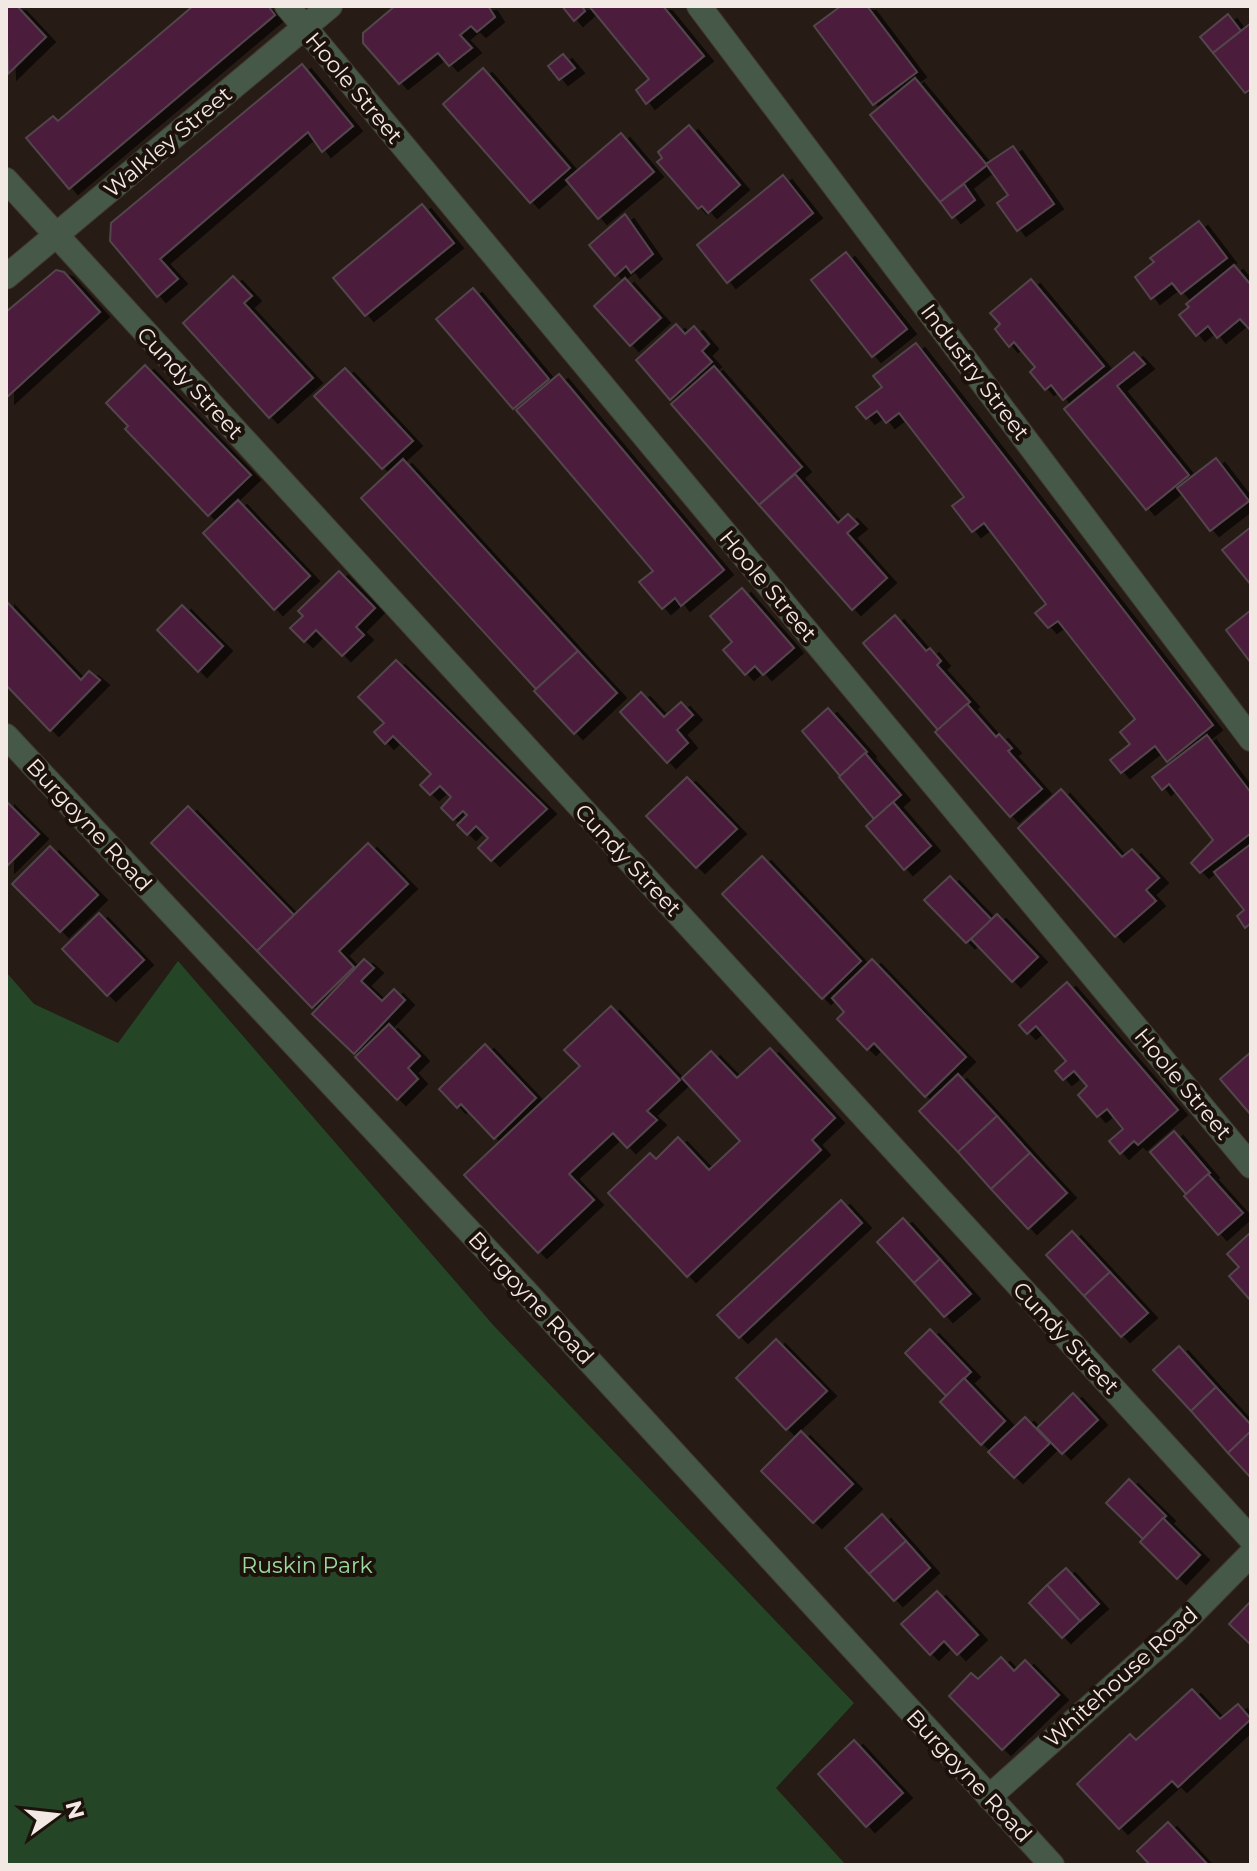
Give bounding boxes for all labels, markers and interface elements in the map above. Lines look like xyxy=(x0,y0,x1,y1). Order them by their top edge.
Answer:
street label: Hoole Street xyxy=(300,27,408,149)
street label: Walkley Street xyxy=(99,81,237,203)
street label: Industry Street xyxy=(915,298,1035,446)
street label: Cundy Street xyxy=(131,321,249,445)
street label: Hoole Street xyxy=(714,525,822,647)
street label: Burgoyne Road xyxy=(21,753,157,897)
street label: Cundy Street xyxy=(569,798,687,922)
street label: Hoole Street xyxy=(1129,1023,1237,1145)
street label: Burgoyne Road xyxy=(463,1226,599,1370)
street label: Cundy Street xyxy=(1007,1276,1125,1400)
park label: Ruskin Park xyxy=(241,1552,374,1579)
street label: Whitehouse Road xyxy=(1039,1601,1203,1753)
street label: Burgoyne Road xyxy=(901,1704,1037,1848)
north arrow xyxy=(16,1775,96,1855)
text: N xyxy=(59,1798,90,1822)

